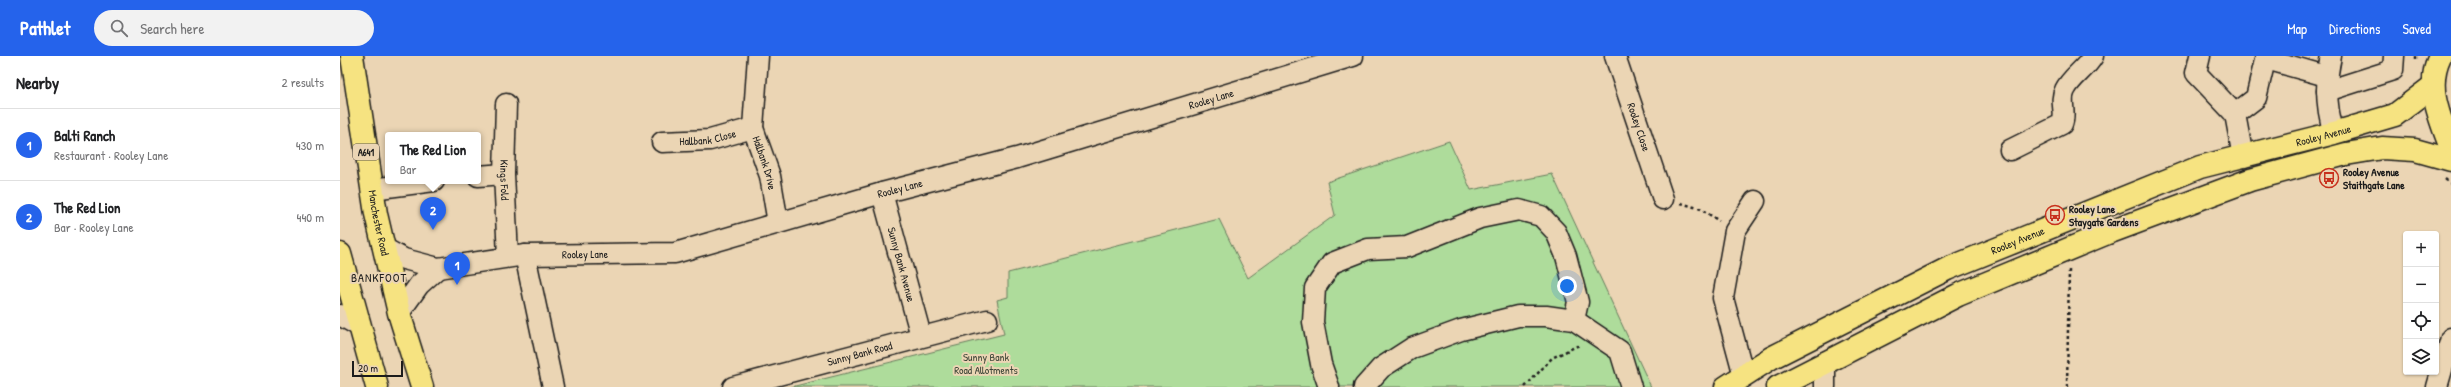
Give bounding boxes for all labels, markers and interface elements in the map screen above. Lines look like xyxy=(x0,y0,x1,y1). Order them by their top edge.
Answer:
search box xyxy=(94,10,374,46)
text: Pathlet xyxy=(20,15,70,41)
icon: search xyxy=(108,17,130,39)
text: Search here xyxy=(140,18,204,39)
text: Map xyxy=(2287,19,2307,38)
text: Directions xyxy=(2329,19,2380,38)
text: Saved xyxy=(2402,19,2431,38)
text: Nearby xyxy=(16,71,59,94)
text: 2 results xyxy=(282,73,324,91)
street label: Rooley Lane xyxy=(1187,85,1236,112)
street label: Rooley Close xyxy=(1624,101,1654,154)
street label: Rooley Avenue xyxy=(2295,121,2353,149)
text: Balti Ranch xyxy=(54,125,115,146)
street label: Hallbank Close xyxy=(679,126,738,148)
popup xyxy=(385,132,481,184)
street label: Hallbank Drive xyxy=(749,134,779,191)
text: 1 xyxy=(27,136,31,154)
text: 430 m xyxy=(296,136,324,154)
text: The Red Lion xyxy=(400,139,466,160)
road number: A641 xyxy=(353,144,379,160)
text: Restaurant · Rooley Lane xyxy=(54,146,168,164)
street label: Kings Fold xyxy=(497,159,512,201)
text: Bar xyxy=(400,160,416,178)
place label: Rooley Avenue Staithgate Lane xyxy=(2343,165,2405,193)
bus stop icon: Rooley Avenue Staithgate Lane xyxy=(2318,167,2340,189)
street label: Rooley Lane xyxy=(876,176,925,201)
street label: Manchester Road xyxy=(365,189,393,258)
text: The Red Lion xyxy=(54,197,121,218)
pin: 2 xyxy=(420,197,446,230)
place label: Rooley Lane Staygate Gardens xyxy=(2069,202,2139,230)
bus stop icon: Rooley Lane Staygate Gardens xyxy=(2044,204,2066,226)
text: 2 xyxy=(26,208,32,226)
text: 440 m xyxy=(297,208,324,226)
text: Bar · Rooley Lane xyxy=(54,218,134,236)
street label: Rooley Avenue xyxy=(1989,223,2047,258)
street label: Sunny Bank Avenue xyxy=(885,226,918,304)
map controls xyxy=(2403,231,2439,375)
button: + xyxy=(2403,231,2439,267)
street label: Rooley Lane xyxy=(562,247,609,262)
pin: 1 xyxy=(444,252,470,285)
button: − xyxy=(2403,267,2439,303)
district label: BANKFOOT xyxy=(351,269,407,286)
your location xyxy=(1557,276,1577,296)
button: locate xyxy=(2403,303,2439,339)
street label: Sunny Bank Road xyxy=(826,338,894,369)
button: layers xyxy=(2403,339,2439,375)
park label: Sunny Bank Road Allotments xyxy=(954,350,1018,377)
scale bar xyxy=(352,359,403,378)
text: 20 m xyxy=(358,361,378,375)

